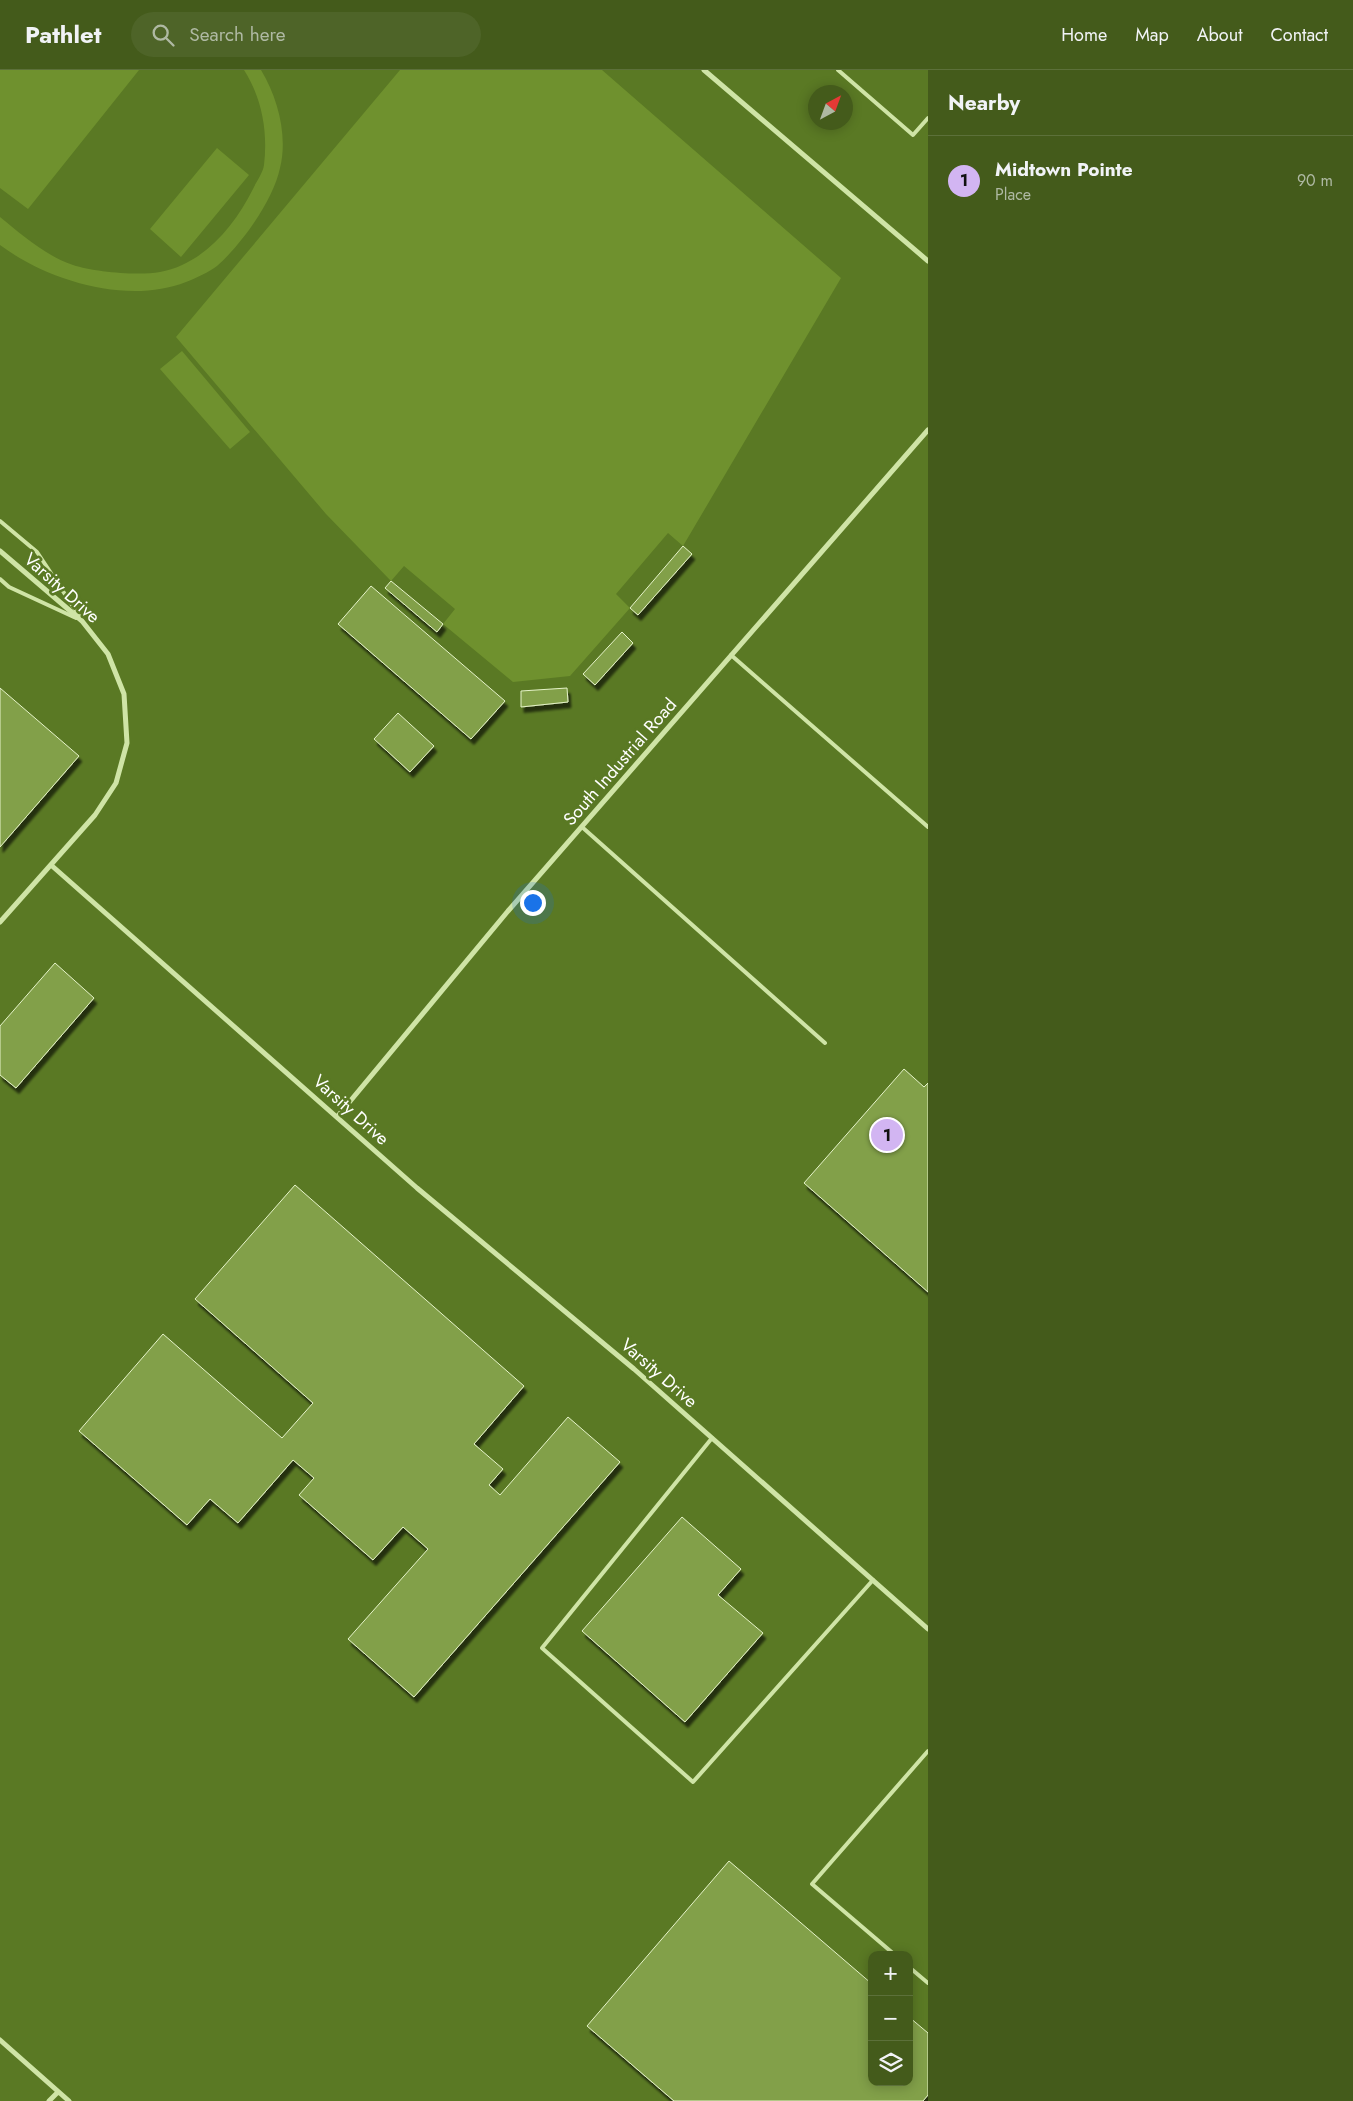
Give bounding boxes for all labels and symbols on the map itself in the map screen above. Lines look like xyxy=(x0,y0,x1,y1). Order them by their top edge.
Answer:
north arrow xyxy=(808,85,853,130)
street label: Varsity Drive xyxy=(18,547,106,629)
street label: South Industrial Road xyxy=(557,693,683,831)
your location xyxy=(520,890,546,916)
street label: Varsity Drive xyxy=(307,1069,395,1151)
pin: 1 xyxy=(871,1116,903,1154)
street label: Varsity Drive xyxy=(615,1332,703,1414)

